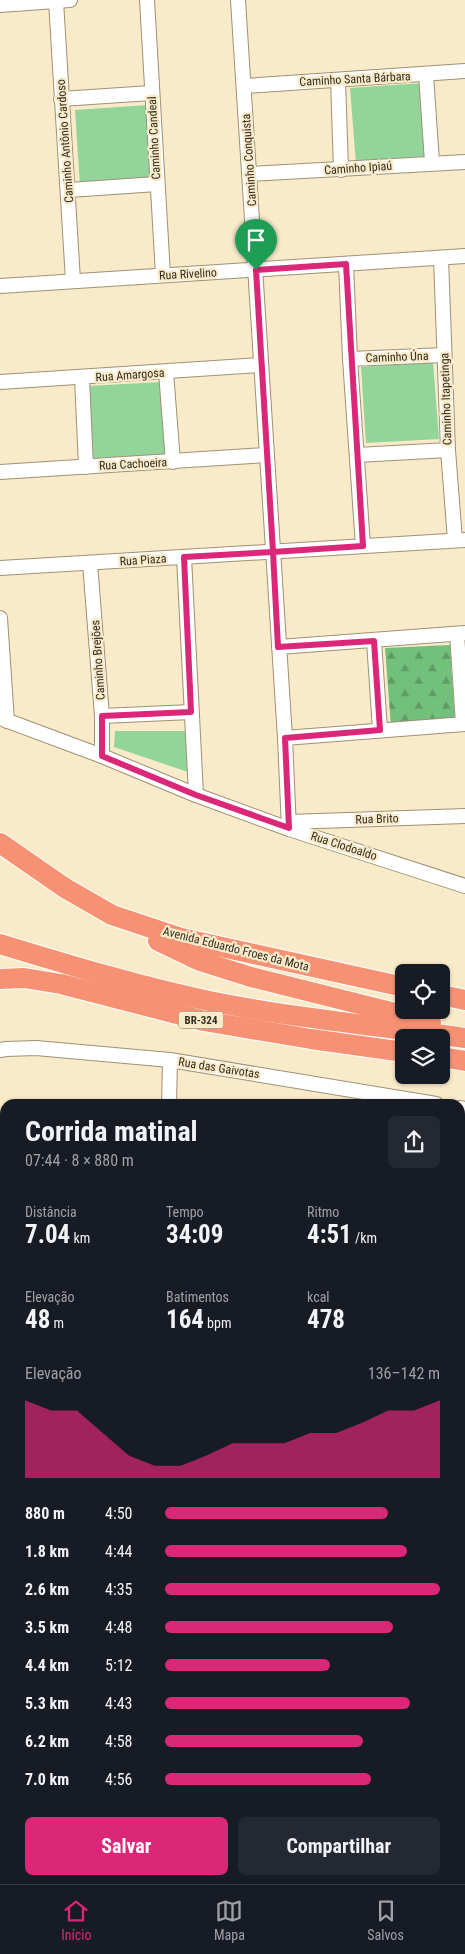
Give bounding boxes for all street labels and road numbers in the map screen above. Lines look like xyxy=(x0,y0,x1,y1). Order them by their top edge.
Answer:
street label: Caminho Santa Bárbara xyxy=(299,69,411,89)
street label: Caminho Antônio Cardoso xyxy=(54,79,76,203)
street label: Caminho Candeal xyxy=(145,96,163,180)
street label: Caminho Conquista xyxy=(239,113,259,207)
street label: Caminho Ipiaú xyxy=(324,159,393,177)
street label: Rua Rivelino xyxy=(159,265,217,283)
street label: Caminho Úna xyxy=(365,348,429,365)
street label: Caminho Itapetinga xyxy=(437,352,455,445)
street label: Rua Amargosa xyxy=(95,366,165,384)
street label: Rua Cachoeira xyxy=(99,455,168,473)
street label: Rua Piaza xyxy=(119,551,167,569)
street label: Caminho Brejões xyxy=(88,619,108,701)
street label: Rua Brito xyxy=(355,811,399,827)
street label: Rua Clodoaldo xyxy=(309,829,379,863)
street label: Avenida Eduardo Froes da Mota xyxy=(162,924,311,974)
road number: BR-324 xyxy=(178,1012,224,1028)
street label: Rua das Gaivotas xyxy=(177,1055,261,1081)

